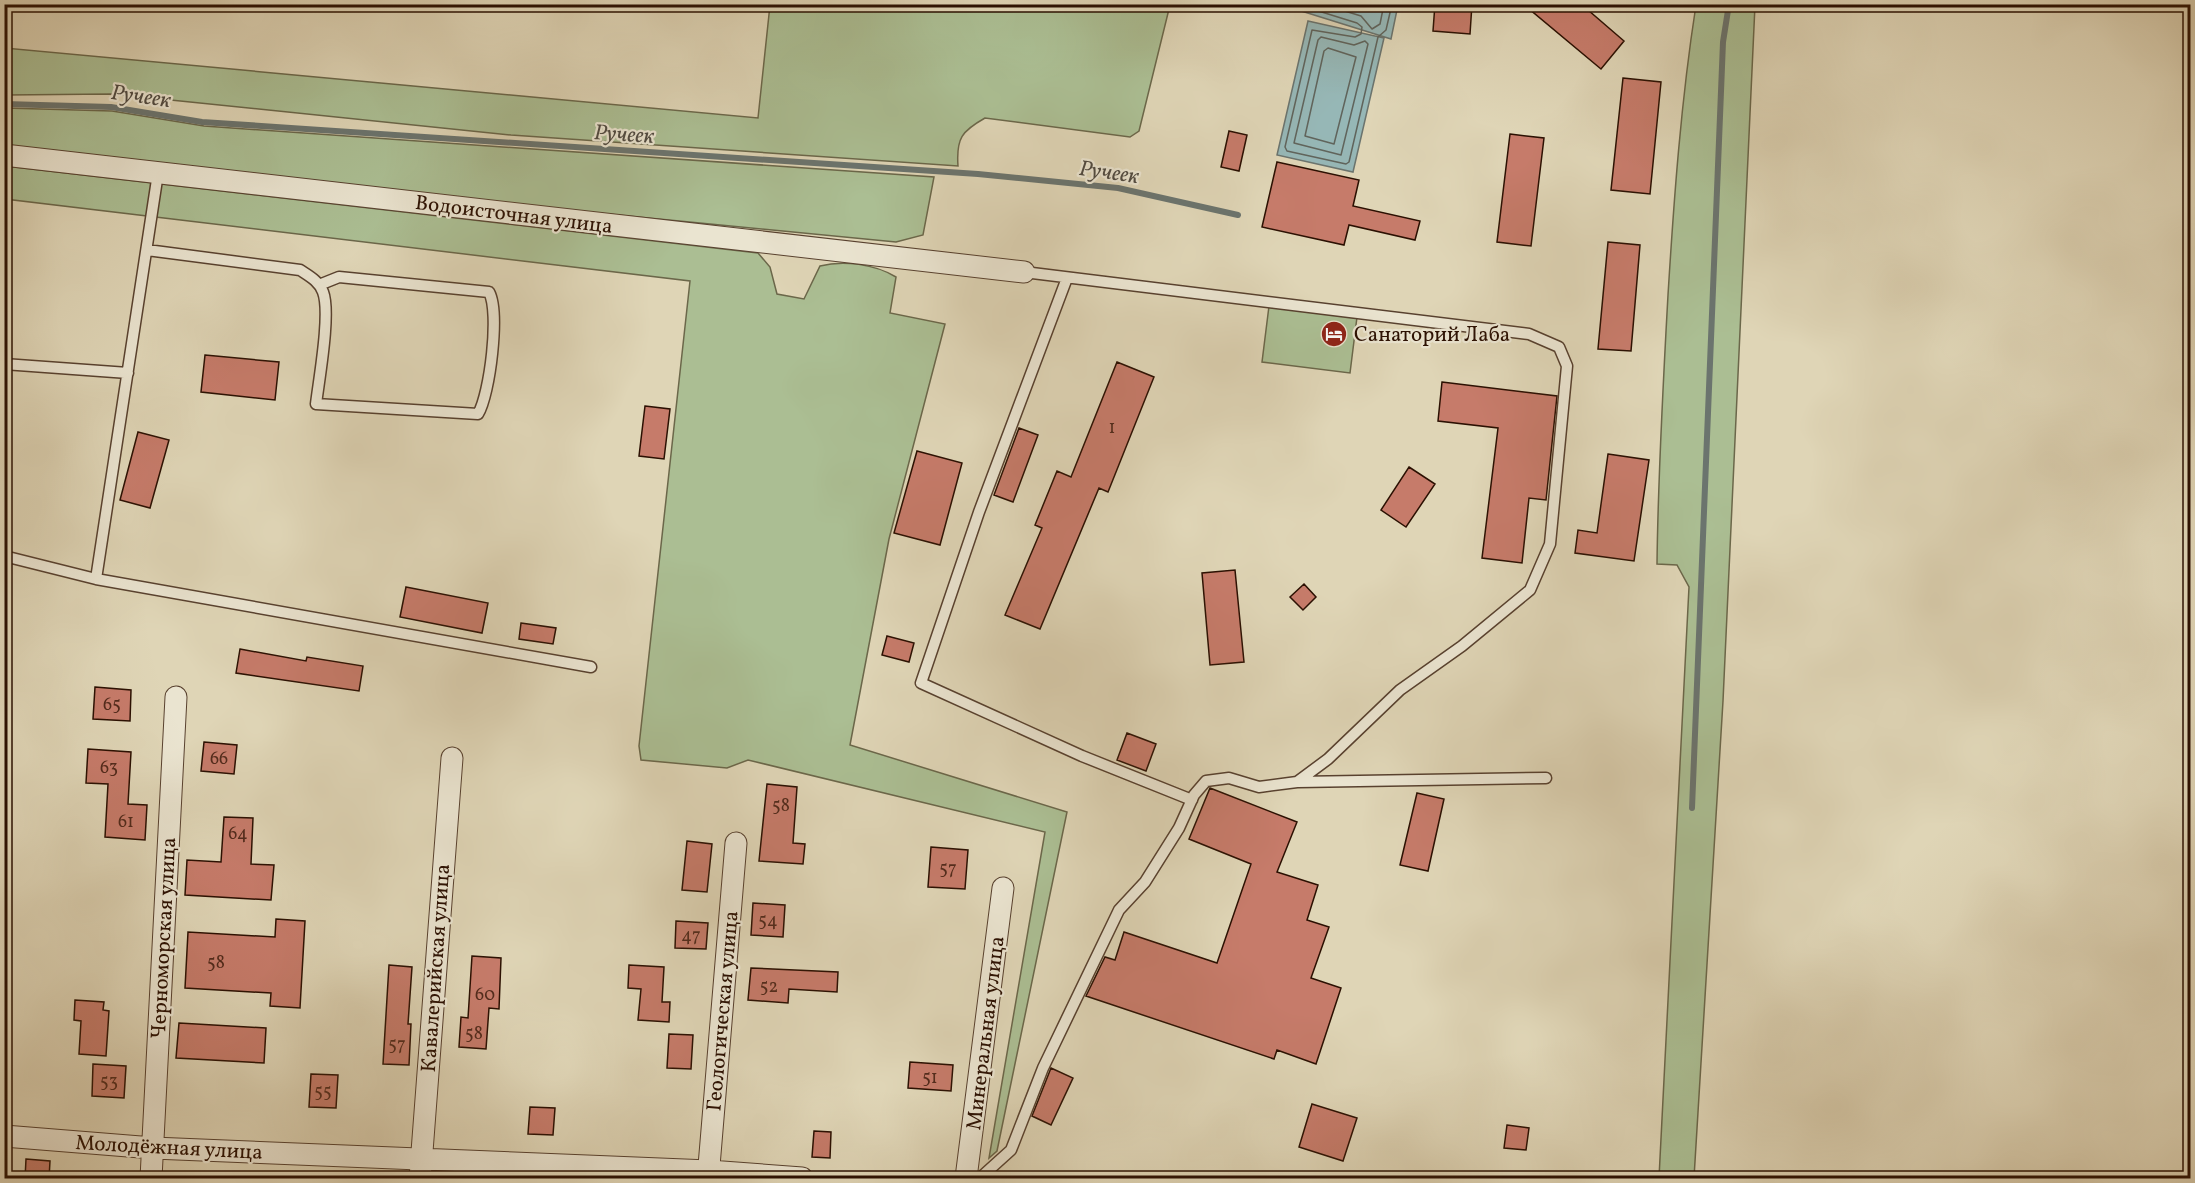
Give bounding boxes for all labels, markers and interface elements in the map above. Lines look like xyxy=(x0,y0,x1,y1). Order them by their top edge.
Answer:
water label: Ручеек xyxy=(109,78,173,117)
water label: Ручеек xyxy=(593,118,655,153)
water label: Ручеек xyxy=(1077,154,1141,193)
street label: Водоисточная улица xyxy=(413,189,614,242)
hotel icon: Санаторий Лаба xyxy=(1319,319,1349,349)
place label: Санаторий Лаба xyxy=(1354,321,1510,350)
house number: 1 xyxy=(1109,416,1115,441)
house number: 65 xyxy=(103,693,121,718)
house number: 66 xyxy=(210,747,228,772)
house number: 63 xyxy=(100,756,118,781)
house number: 58 xyxy=(772,794,790,819)
house number: 61 xyxy=(118,810,134,835)
house number: 64 xyxy=(228,822,248,847)
street label: Черноморская улица xyxy=(145,836,184,1040)
house number: 57 xyxy=(939,857,957,882)
street label: Кавалерийская улица xyxy=(415,863,458,1073)
house number: 54 xyxy=(758,909,778,934)
street label: Геологическая улица xyxy=(700,910,747,1113)
house number: 47 xyxy=(681,924,701,949)
street label: Минеральная улица xyxy=(960,934,1013,1132)
house number: 58 xyxy=(207,951,225,976)
house number: 52 xyxy=(760,975,778,1000)
house number: 60 xyxy=(475,983,495,1008)
house number: 58 xyxy=(465,1022,483,1047)
house number: 57 xyxy=(388,1033,406,1058)
house number: 51 xyxy=(922,1066,938,1091)
house number: 53 xyxy=(100,1070,118,1095)
house number: 55 xyxy=(314,1080,332,1105)
street label: Молодёжная улица xyxy=(74,1129,263,1168)

